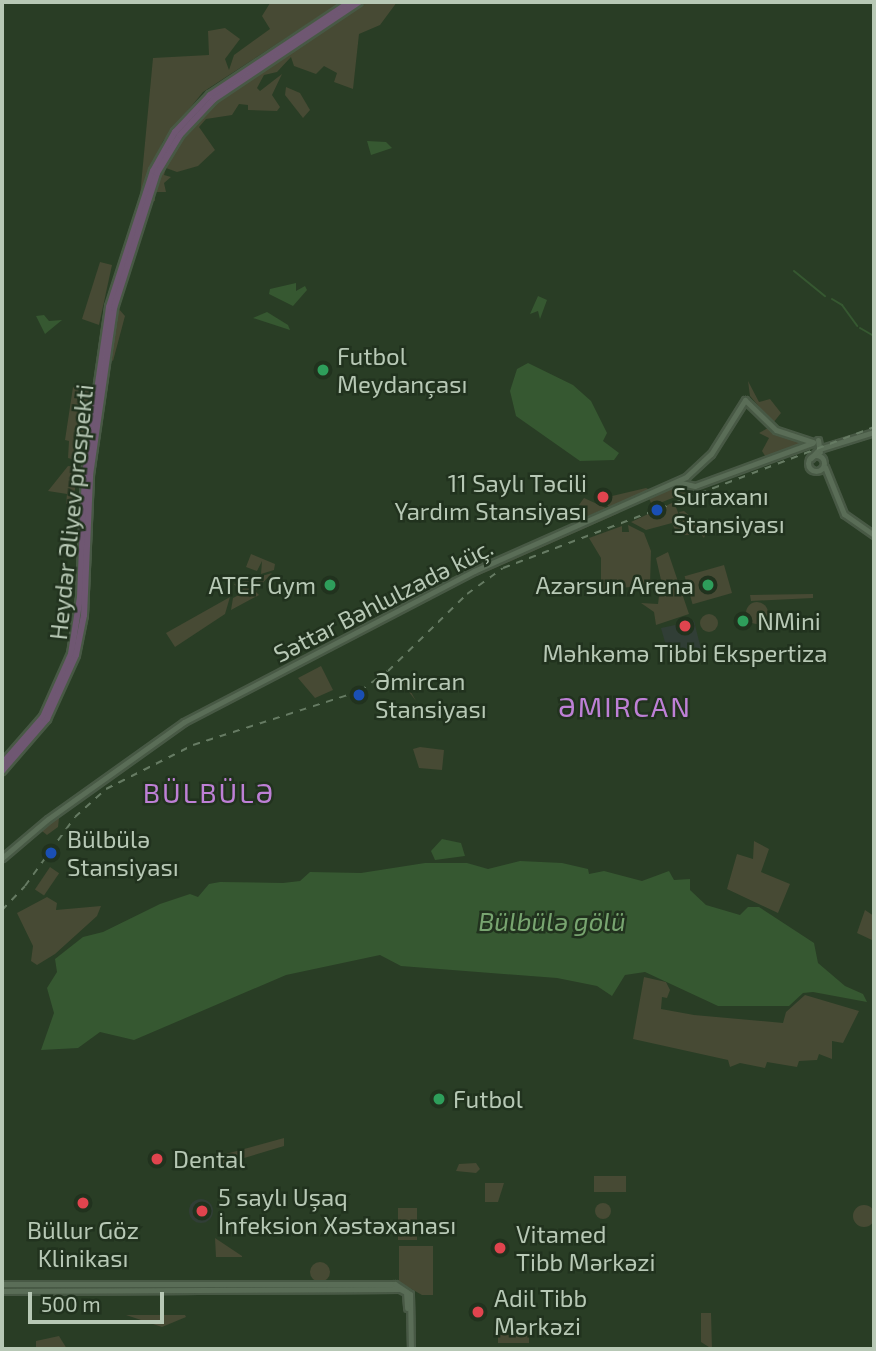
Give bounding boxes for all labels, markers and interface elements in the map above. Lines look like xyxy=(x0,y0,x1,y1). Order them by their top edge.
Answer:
place label: Futbol Meydançası xyxy=(337,342,467,398)
marker: Futbol Meydançası xyxy=(315,362,331,378)
street label: Heydər Əliyev prospekti xyxy=(43,382,99,642)
place label: 11 Saylı Təcili Yardım Stansiyası xyxy=(394,469,587,525)
place label: Suraxanı Stansiyası xyxy=(673,482,785,538)
marker: 11 Saylı Təcili Yardım Stansiyası xyxy=(593,487,613,507)
marker: Suraxanı Stansiyası xyxy=(647,500,667,520)
street label: Səttar Bəhlulzadə küç. xyxy=(268,532,498,668)
place label: ATEF Gym xyxy=(208,571,316,599)
place label: Azərsun Arena xyxy=(535,571,694,599)
marker: ATEF Gym xyxy=(322,577,338,593)
marker: Azərsun Arena xyxy=(700,577,716,593)
place label: NMini xyxy=(757,607,821,635)
marker: NMini xyxy=(735,613,751,629)
marker: Məhkəmə Tibbi Ekspertiza xyxy=(675,616,695,636)
place label: Məhkəmə Tibbi Ekspertiza xyxy=(542,639,828,667)
place label: Əmircan Stansiyası xyxy=(375,667,487,723)
marker: Əmircan Stansiyası xyxy=(349,685,369,705)
district label: ƏMIRCAN xyxy=(559,689,691,723)
district label: BÜLBÜLƏ xyxy=(144,775,274,809)
place label: Bülbülə Stansiyası xyxy=(67,825,179,881)
marker: Bülbülə Stansiyası xyxy=(41,843,61,863)
water label: Bülbülə gölü xyxy=(478,905,626,937)
place label: Futbol xyxy=(453,1085,523,1113)
marker: Futbol xyxy=(431,1091,447,1107)
place label: Dental xyxy=(173,1145,245,1173)
marker: Dental xyxy=(147,1149,167,1169)
place label: 5 saylı Uşaq İnfeksion Xəstəxanası xyxy=(218,1183,456,1239)
marker: Büllur Göz Klinikası xyxy=(73,1193,93,1213)
marker: 5 saylı Uşaq İnfeksion Xəstəxanası xyxy=(192,1201,212,1221)
place label: Büllur Göz Klinikası xyxy=(27,1216,139,1272)
place label: Vitamed Tibb Mərkəzi xyxy=(516,1220,655,1276)
marker: Vitamed Tibb Mərkəzi xyxy=(490,1238,510,1258)
scale bar xyxy=(32,1278,168,1322)
place label: Adil Tibb Mərkəzi xyxy=(494,1284,588,1340)
text: 500 m xyxy=(41,1291,101,1316)
marker: Adil Tibb Mərkəzi xyxy=(468,1302,488,1322)

